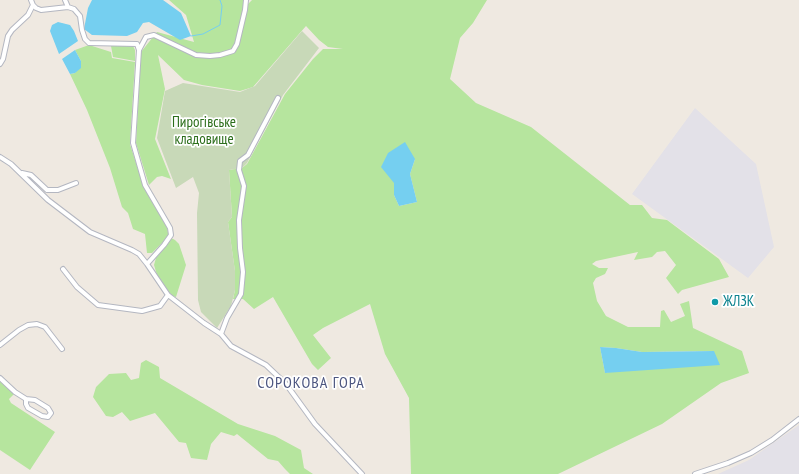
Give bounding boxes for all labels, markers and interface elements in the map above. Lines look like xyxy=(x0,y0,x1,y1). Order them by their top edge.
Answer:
park label: Пирогівське кладовище xyxy=(172,114,236,149)
place label: ЖЛЗК xyxy=(723,293,754,311)
marker: ЖЛЗК xyxy=(710,297,720,307)
district label: СОРОКОВА ГОРА xyxy=(257,373,365,393)

